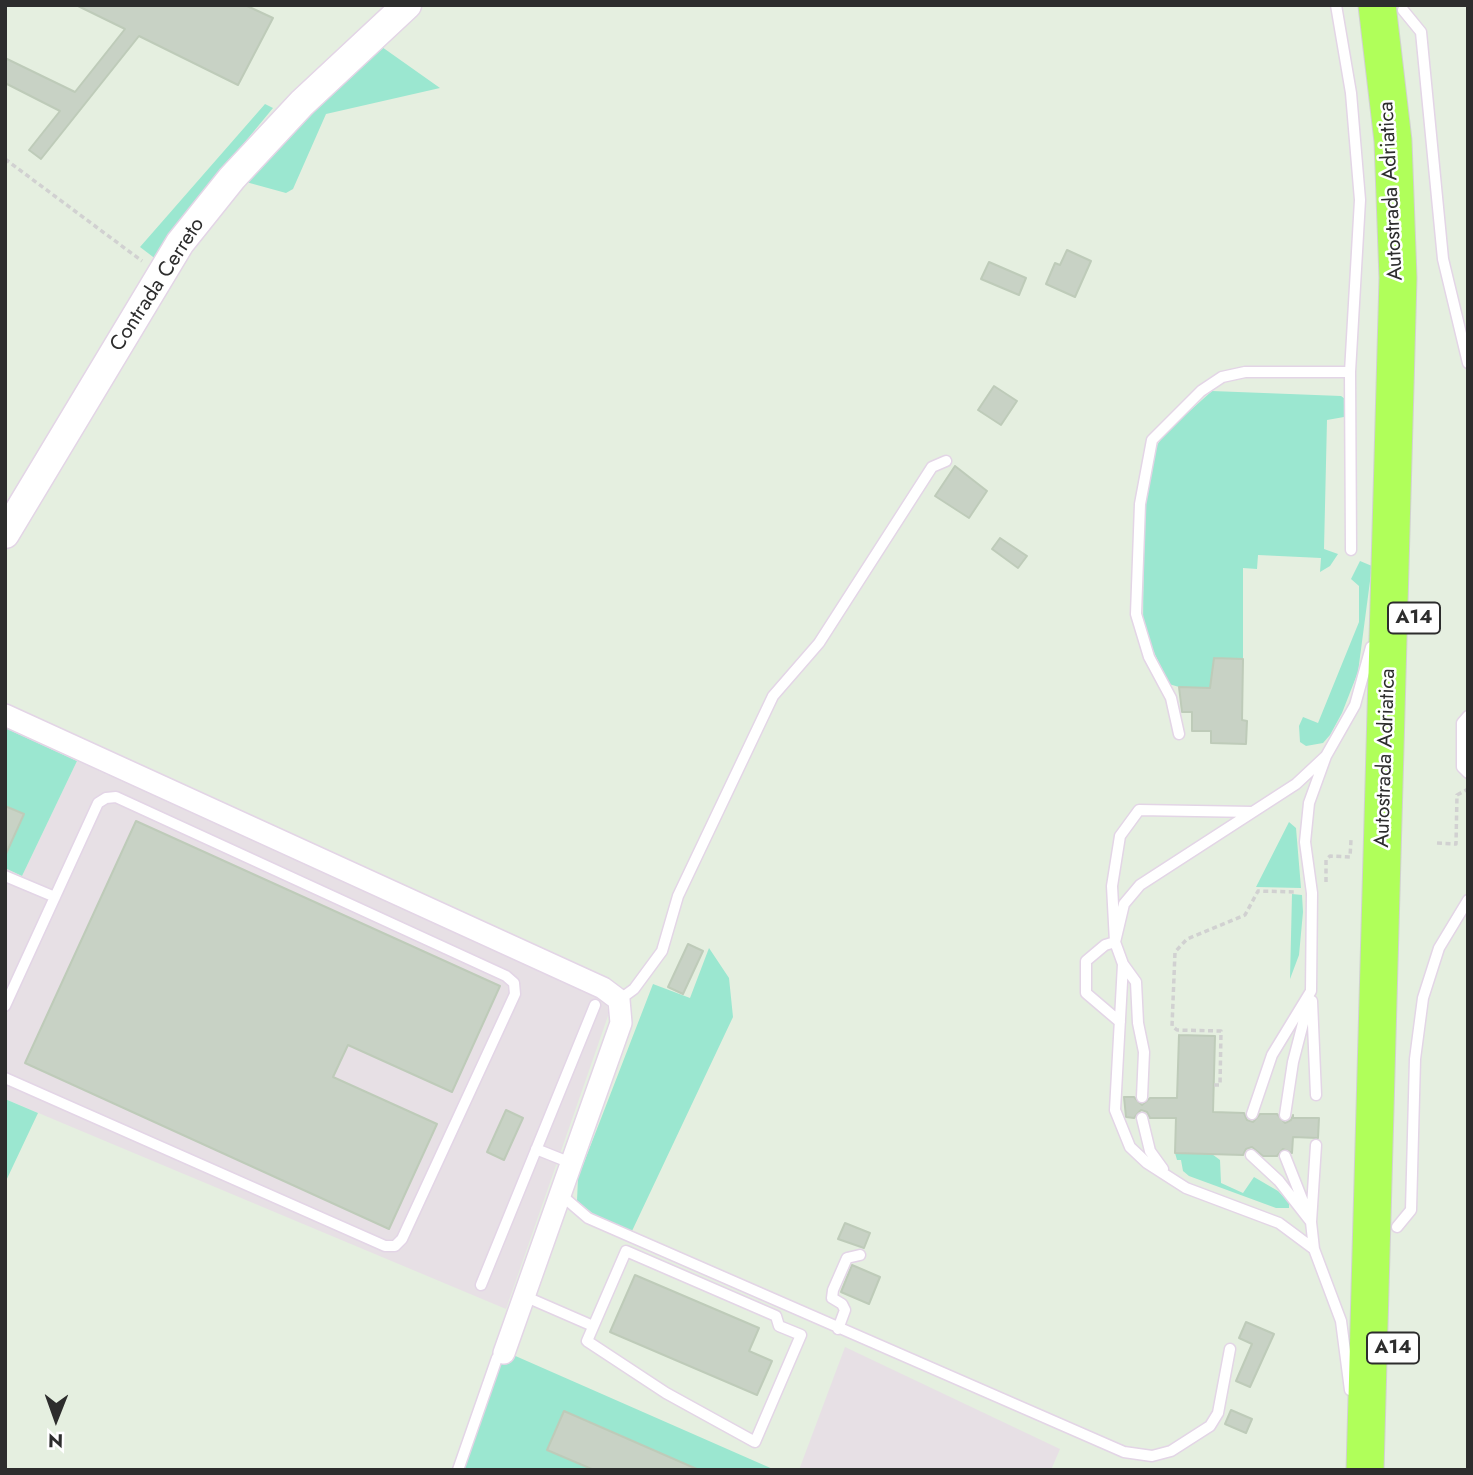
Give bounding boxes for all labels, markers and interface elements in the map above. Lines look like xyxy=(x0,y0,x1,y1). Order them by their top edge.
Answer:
street label: Autostrada Adriatica xyxy=(1375,101,1409,281)
street label: Contrada Cerreto xyxy=(105,213,211,357)
road number: A14 xyxy=(1388,603,1440,634)
street label: Autostrada Adriatica xyxy=(1370,668,1402,848)
road number: A14 xyxy=(1367,1332,1419,1364)
north arrow xyxy=(21,1384,91,1454)
text: N xyxy=(48,1427,63,1454)

